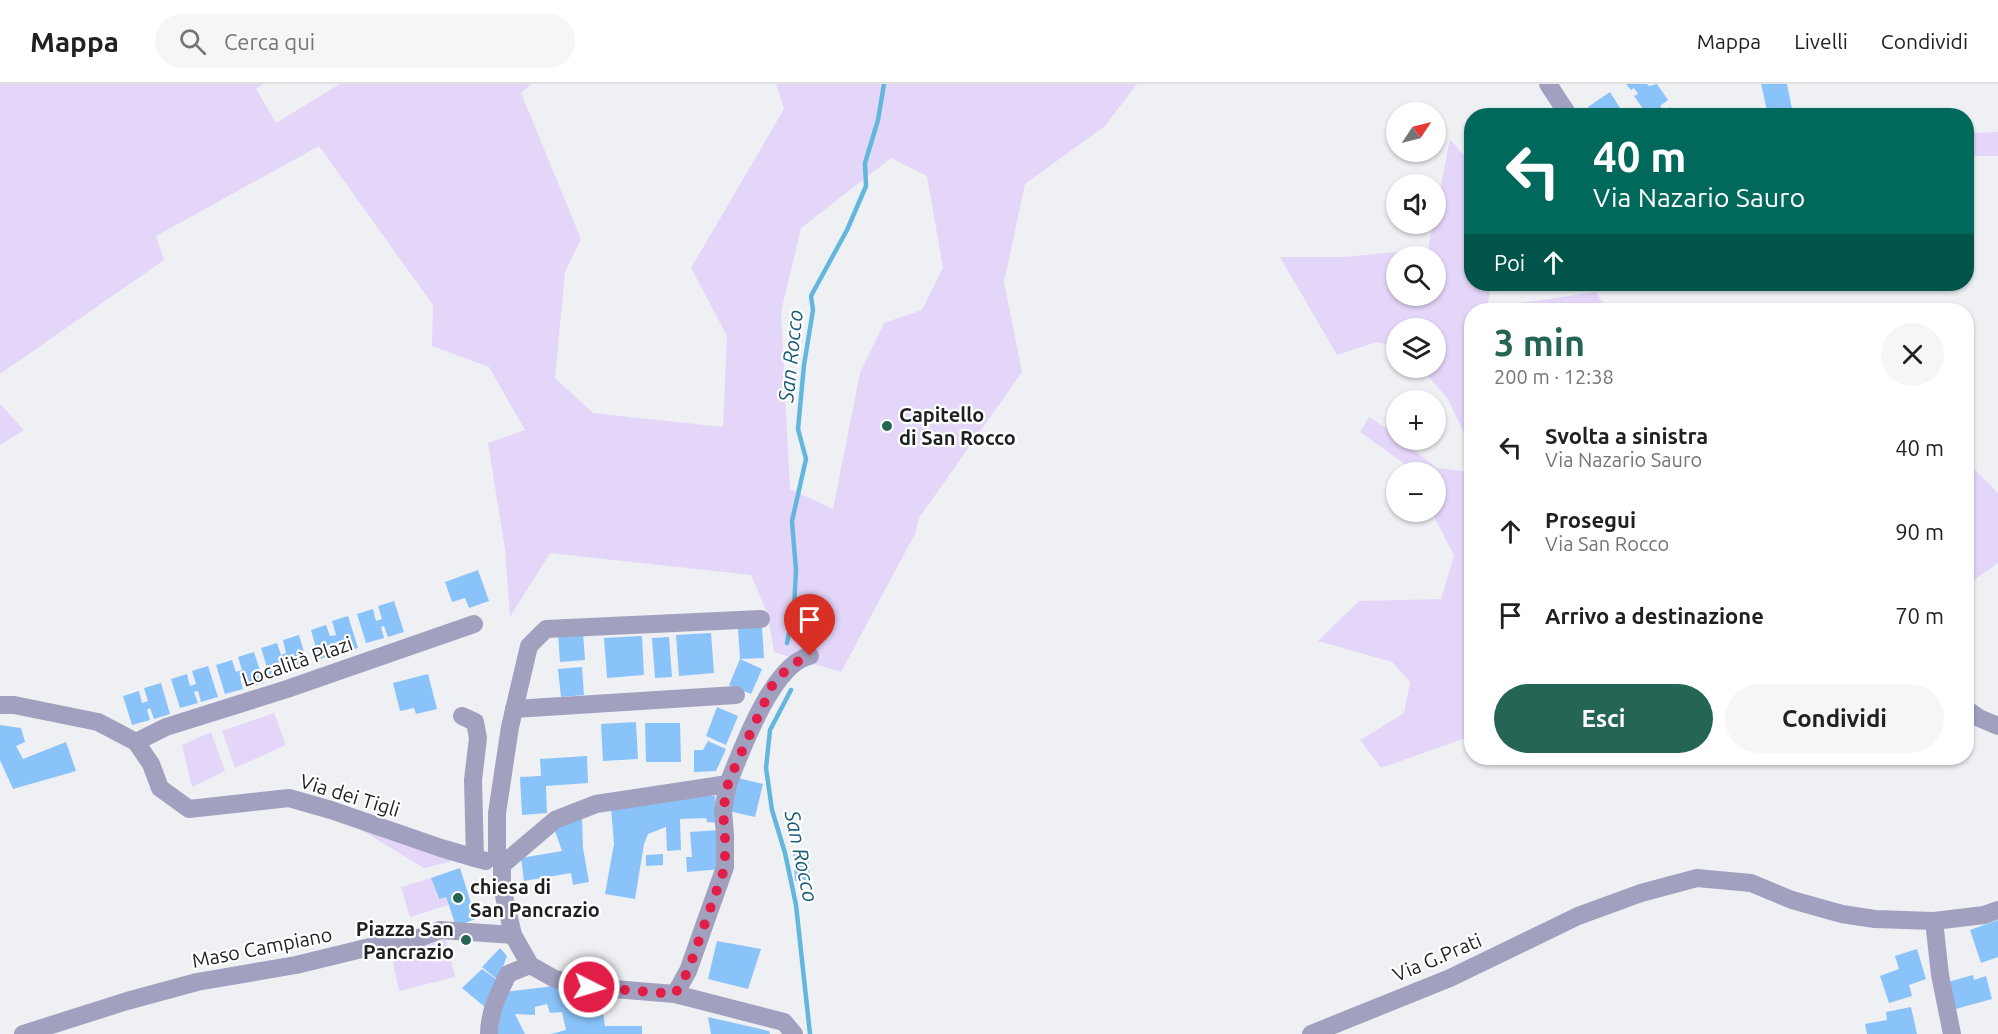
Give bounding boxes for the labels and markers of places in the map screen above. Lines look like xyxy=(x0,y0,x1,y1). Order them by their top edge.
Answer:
place label: Capitello di San Rocco xyxy=(899,403,1016,449)
marker: Capitello di San Rocco xyxy=(880,419,894,433)
pin xyxy=(784,594,835,656)
place label: chiesa di San Pancrazio xyxy=(470,875,600,921)
marker: chiesa di San Pancrazio xyxy=(451,891,465,905)
place label: Piazza San Pancrazio xyxy=(356,917,454,963)
marker: Piazza San Pancrazio xyxy=(459,933,473,947)

